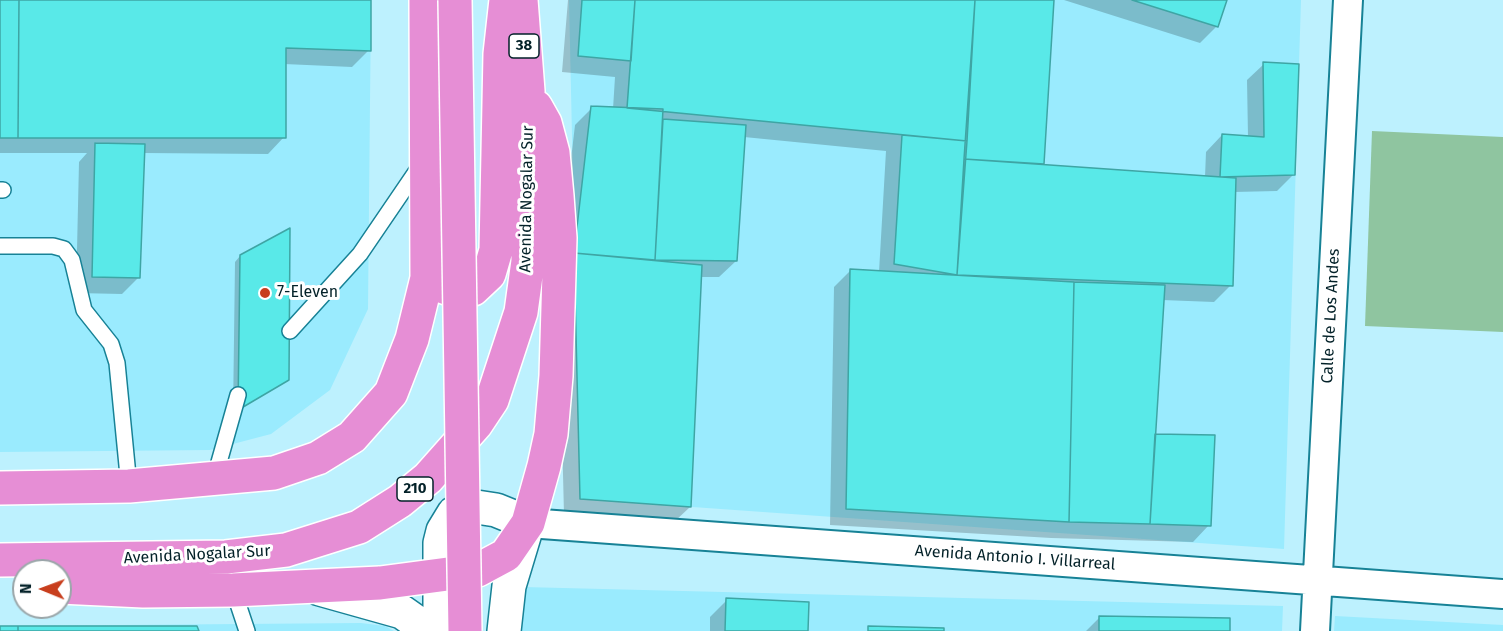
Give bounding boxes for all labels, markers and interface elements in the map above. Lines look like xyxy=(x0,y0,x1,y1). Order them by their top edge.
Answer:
road number: 38 xyxy=(509,34,539,58)
street label: Avenida Nogalar Sur xyxy=(516,125,538,273)
street label: Calle de Los Andes xyxy=(1318,248,1344,384)
place label: 7-Eleven xyxy=(277,283,338,303)
marker: 7-Eleven xyxy=(258,286,272,300)
road number: 210 xyxy=(397,477,433,501)
street label: Avenida Antonio I. Villarreal xyxy=(914,541,1116,575)
street label: Avenida Nogalar Sur xyxy=(123,542,271,568)
north arrow xyxy=(12,559,72,619)
text: N xyxy=(16,583,35,594)

